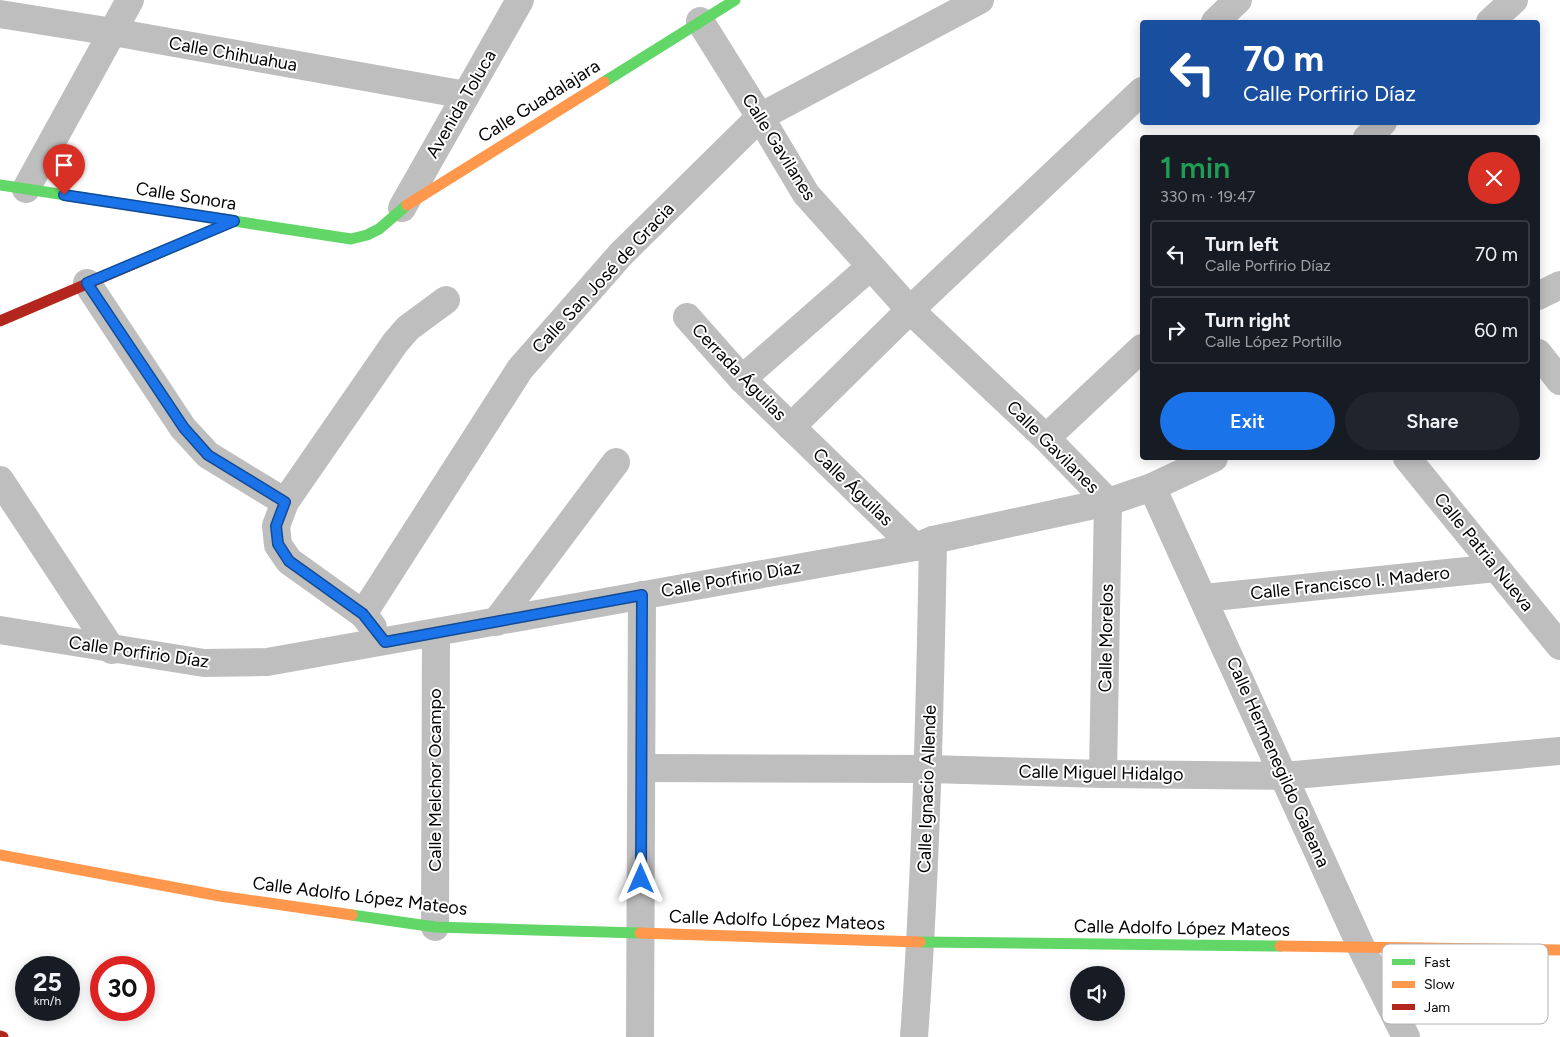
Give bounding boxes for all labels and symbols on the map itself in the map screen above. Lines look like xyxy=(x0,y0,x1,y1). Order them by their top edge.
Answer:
street label: Calle Chihuahua xyxy=(167,32,299,76)
street label: Avenida Toluca xyxy=(421,46,501,162)
street label: Calle Guadalajara xyxy=(474,55,604,147)
street label: Calle Gavilanes xyxy=(737,89,821,205)
pin xyxy=(43,144,85,195)
street label: Calle Sonora xyxy=(134,177,238,215)
street label: Calle San José de Gracia xyxy=(527,198,679,358)
street label: Cerrada Águilas xyxy=(687,319,791,425)
street label: Calle Gavilanes xyxy=(1002,396,1104,498)
street label: Calle Águilas xyxy=(808,443,898,531)
street label: Calle Patria Nueva xyxy=(1429,488,1539,616)
street label: Calle Porfirio Díaz xyxy=(659,556,803,602)
street label: Calle Francisco I. Madero xyxy=(1249,562,1451,604)
street label: Calle Morelos xyxy=(1094,583,1118,693)
street label: Calle Porfirio Díaz xyxy=(67,631,211,673)
street label: Calle Hermenegildo Galeana xyxy=(1222,653,1334,871)
street label: Calle Melchor Ocampo xyxy=(424,688,446,872)
street label: Calle Ignacio Allende xyxy=(913,704,941,873)
street label: Calle Miguel Hidalgo xyxy=(1018,761,1184,785)
position arrow xyxy=(614,852,666,904)
street label: Calle Adolfo López Mateos xyxy=(251,872,469,920)
street label: Calle Adolfo López Mateos xyxy=(669,905,885,935)
street label: Calle Adolfo López Mateos xyxy=(1074,915,1290,941)
legend xyxy=(1382,944,1548,1024)
text: Fast xyxy=(1424,954,1450,971)
speed limit sign: 30 xyxy=(90,956,155,1021)
text: Slow xyxy=(1424,976,1455,993)
text: Jam xyxy=(1424,999,1450,1016)

